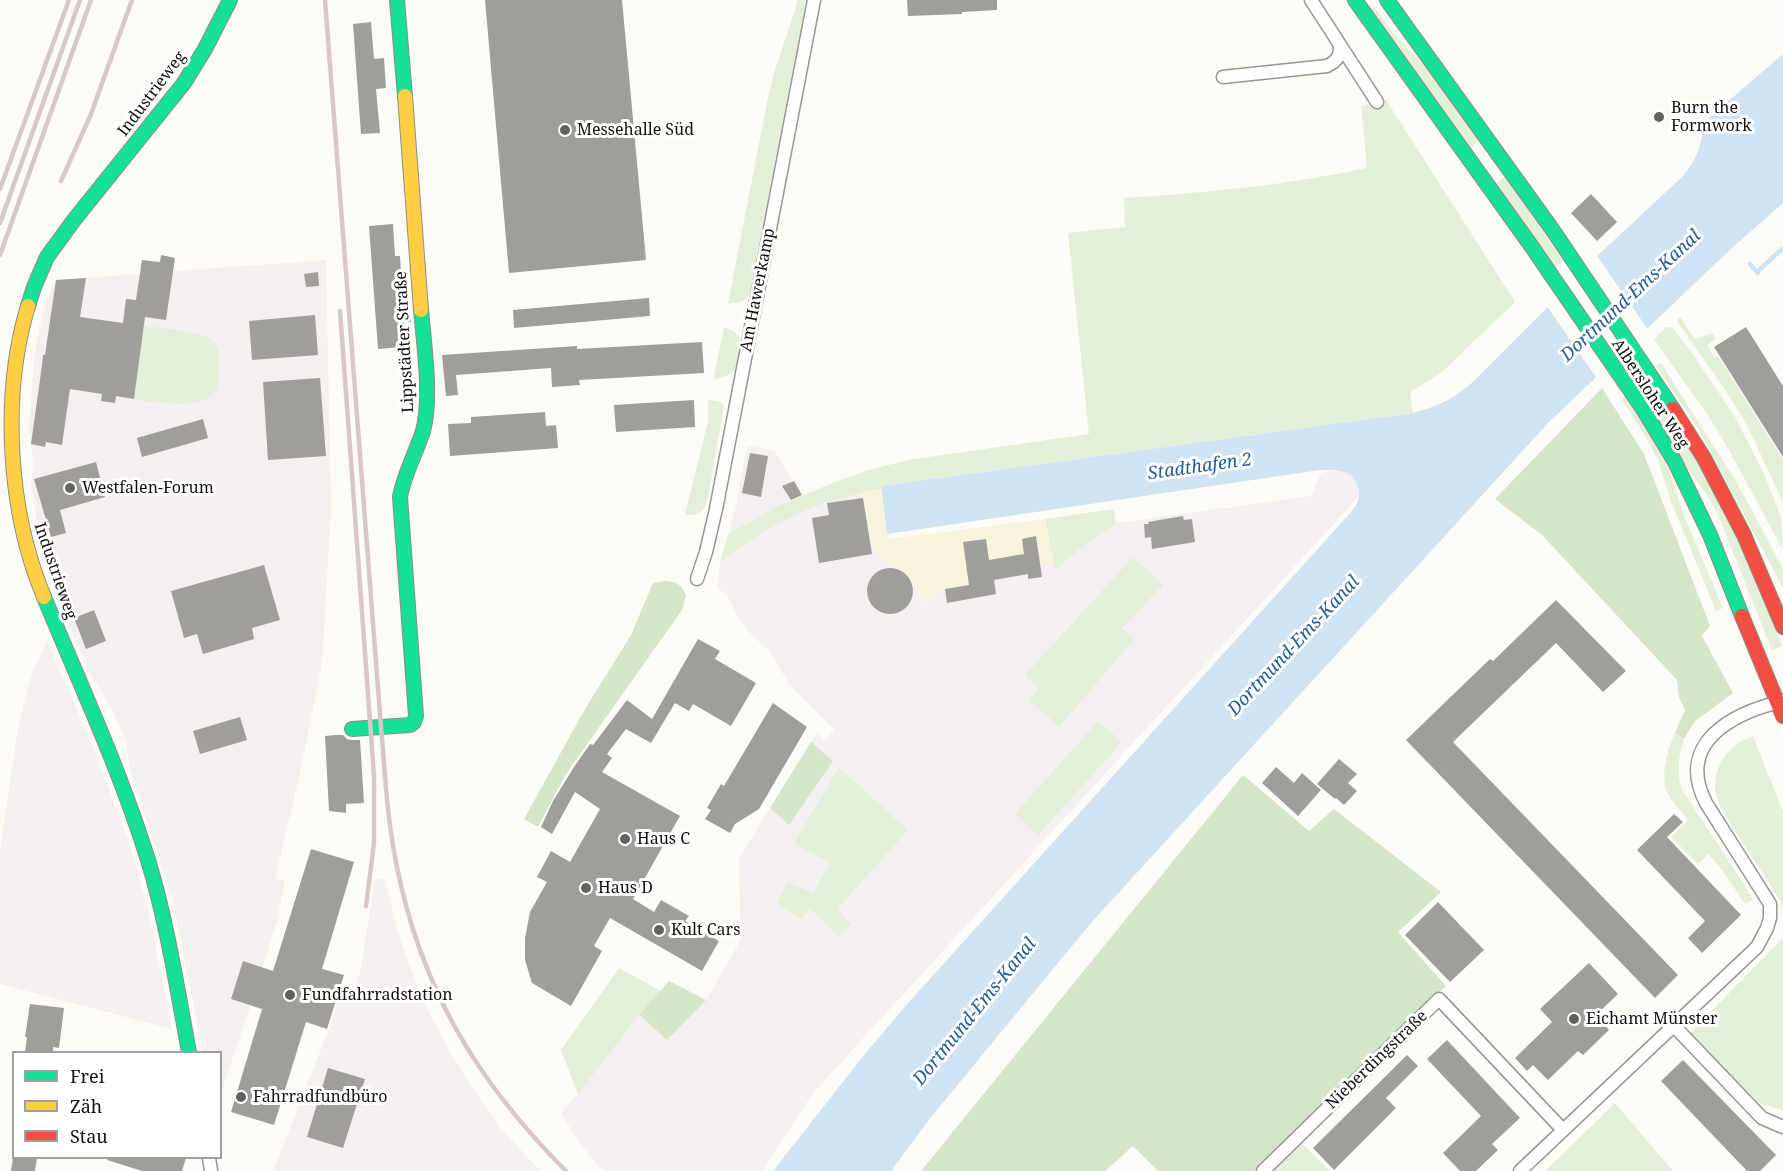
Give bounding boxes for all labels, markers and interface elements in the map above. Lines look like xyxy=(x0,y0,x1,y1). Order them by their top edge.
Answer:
street label: Industrieweg xyxy=(114,48,190,140)
place label: Burn the Formwork xyxy=(1671,98,1752,136)
marker: Burn the Formwork xyxy=(1652,110,1666,124)
place label: Messehalle Süd xyxy=(577,120,694,140)
marker: Messehalle Süd xyxy=(558,123,572,137)
water label: Dortmund-Ems-Kanal xyxy=(1557,226,1705,366)
street label: Am Hawerkamp xyxy=(737,227,779,353)
street label: Lippstädter Straße xyxy=(392,271,418,413)
street label: Albersloher Weg xyxy=(1607,336,1693,452)
water label: Stadthafen 2 xyxy=(1146,449,1254,485)
place label: Westfalen-Forum xyxy=(82,478,214,498)
marker: Westfalen-Forum xyxy=(63,481,77,495)
street label: Industrieweg xyxy=(29,520,81,622)
water label: Dortmund-Ems-Kanal xyxy=(1224,572,1364,720)
place label: Haus C xyxy=(637,829,690,849)
marker: Haus C xyxy=(618,832,632,846)
place label: Haus D xyxy=(598,878,653,898)
marker: Haus D xyxy=(579,881,593,895)
place label: Kult Cars xyxy=(671,920,740,940)
marker: Kult Cars xyxy=(652,923,666,937)
water label: Dortmund-Ems-Kanal xyxy=(909,934,1041,1090)
place label: Fundfahrradstation xyxy=(302,985,453,1005)
marker: Fundfahrradstation xyxy=(283,988,297,1002)
street label: Nieberdingstraße xyxy=(1322,1007,1432,1113)
place label: Eichamt Münster xyxy=(1586,1009,1717,1029)
marker: Eichamt Münster xyxy=(1567,1012,1581,1026)
legend xyxy=(12,1051,222,1159)
text: Frei xyxy=(70,1064,105,1088)
place label: Fahrradfundbüro xyxy=(253,1087,388,1107)
marker: Fahrradfundbüro xyxy=(234,1090,248,1104)
text: Zäh xyxy=(70,1094,102,1118)
text: Stau xyxy=(70,1124,108,1148)

